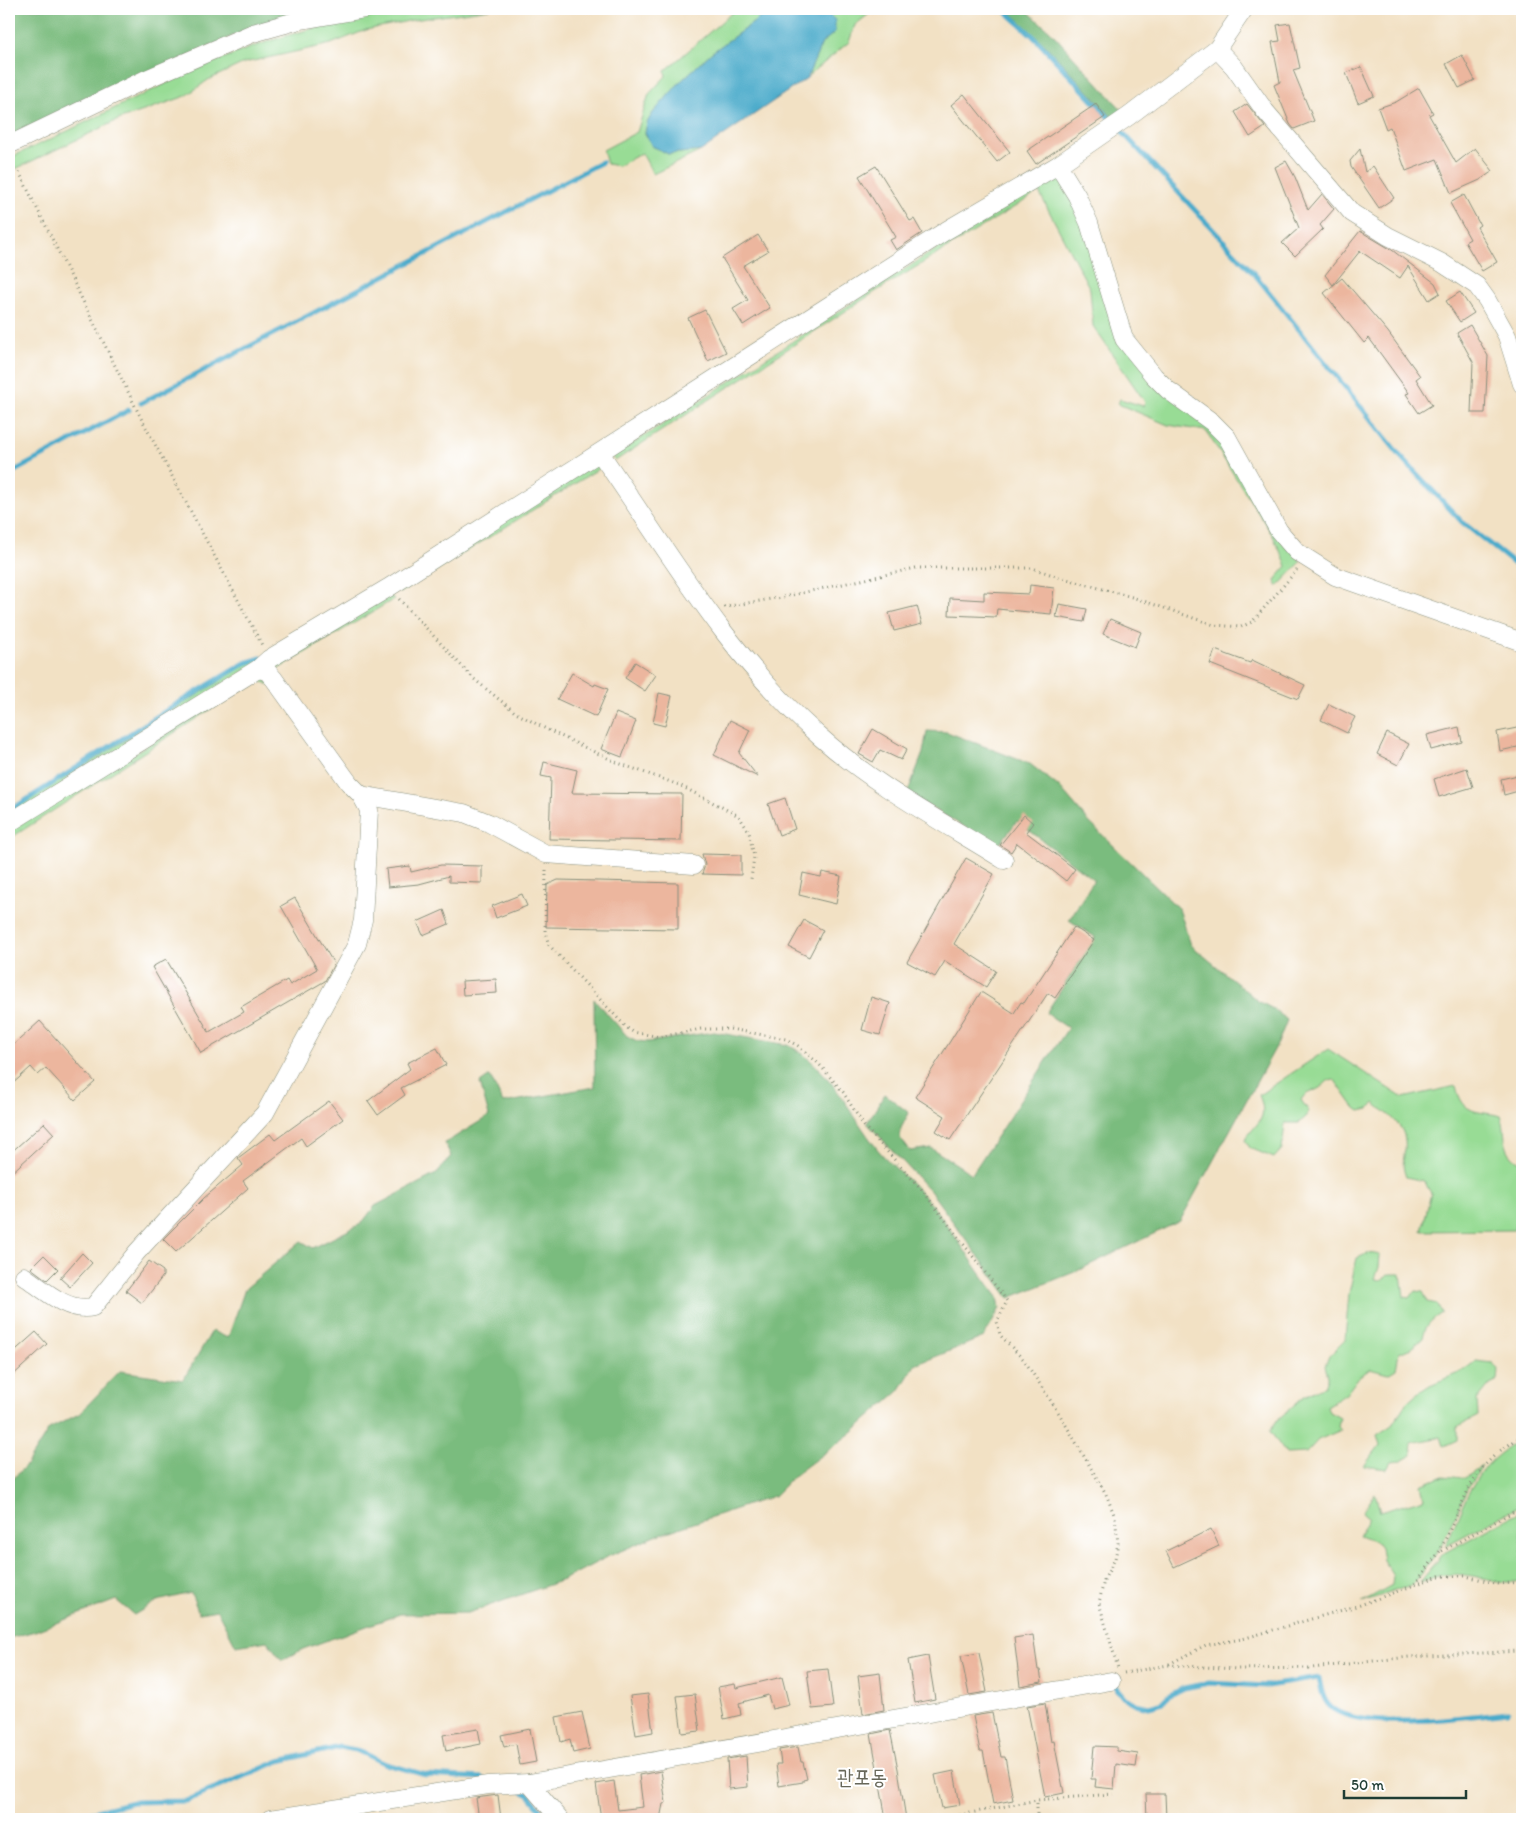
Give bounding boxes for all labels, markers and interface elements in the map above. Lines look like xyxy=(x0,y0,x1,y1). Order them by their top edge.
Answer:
district label: 관포동 xyxy=(837,1764,887,1789)
scale bar xyxy=(1344,1768,1466,1800)
text: 50 m xyxy=(1351,1776,1384,1794)

